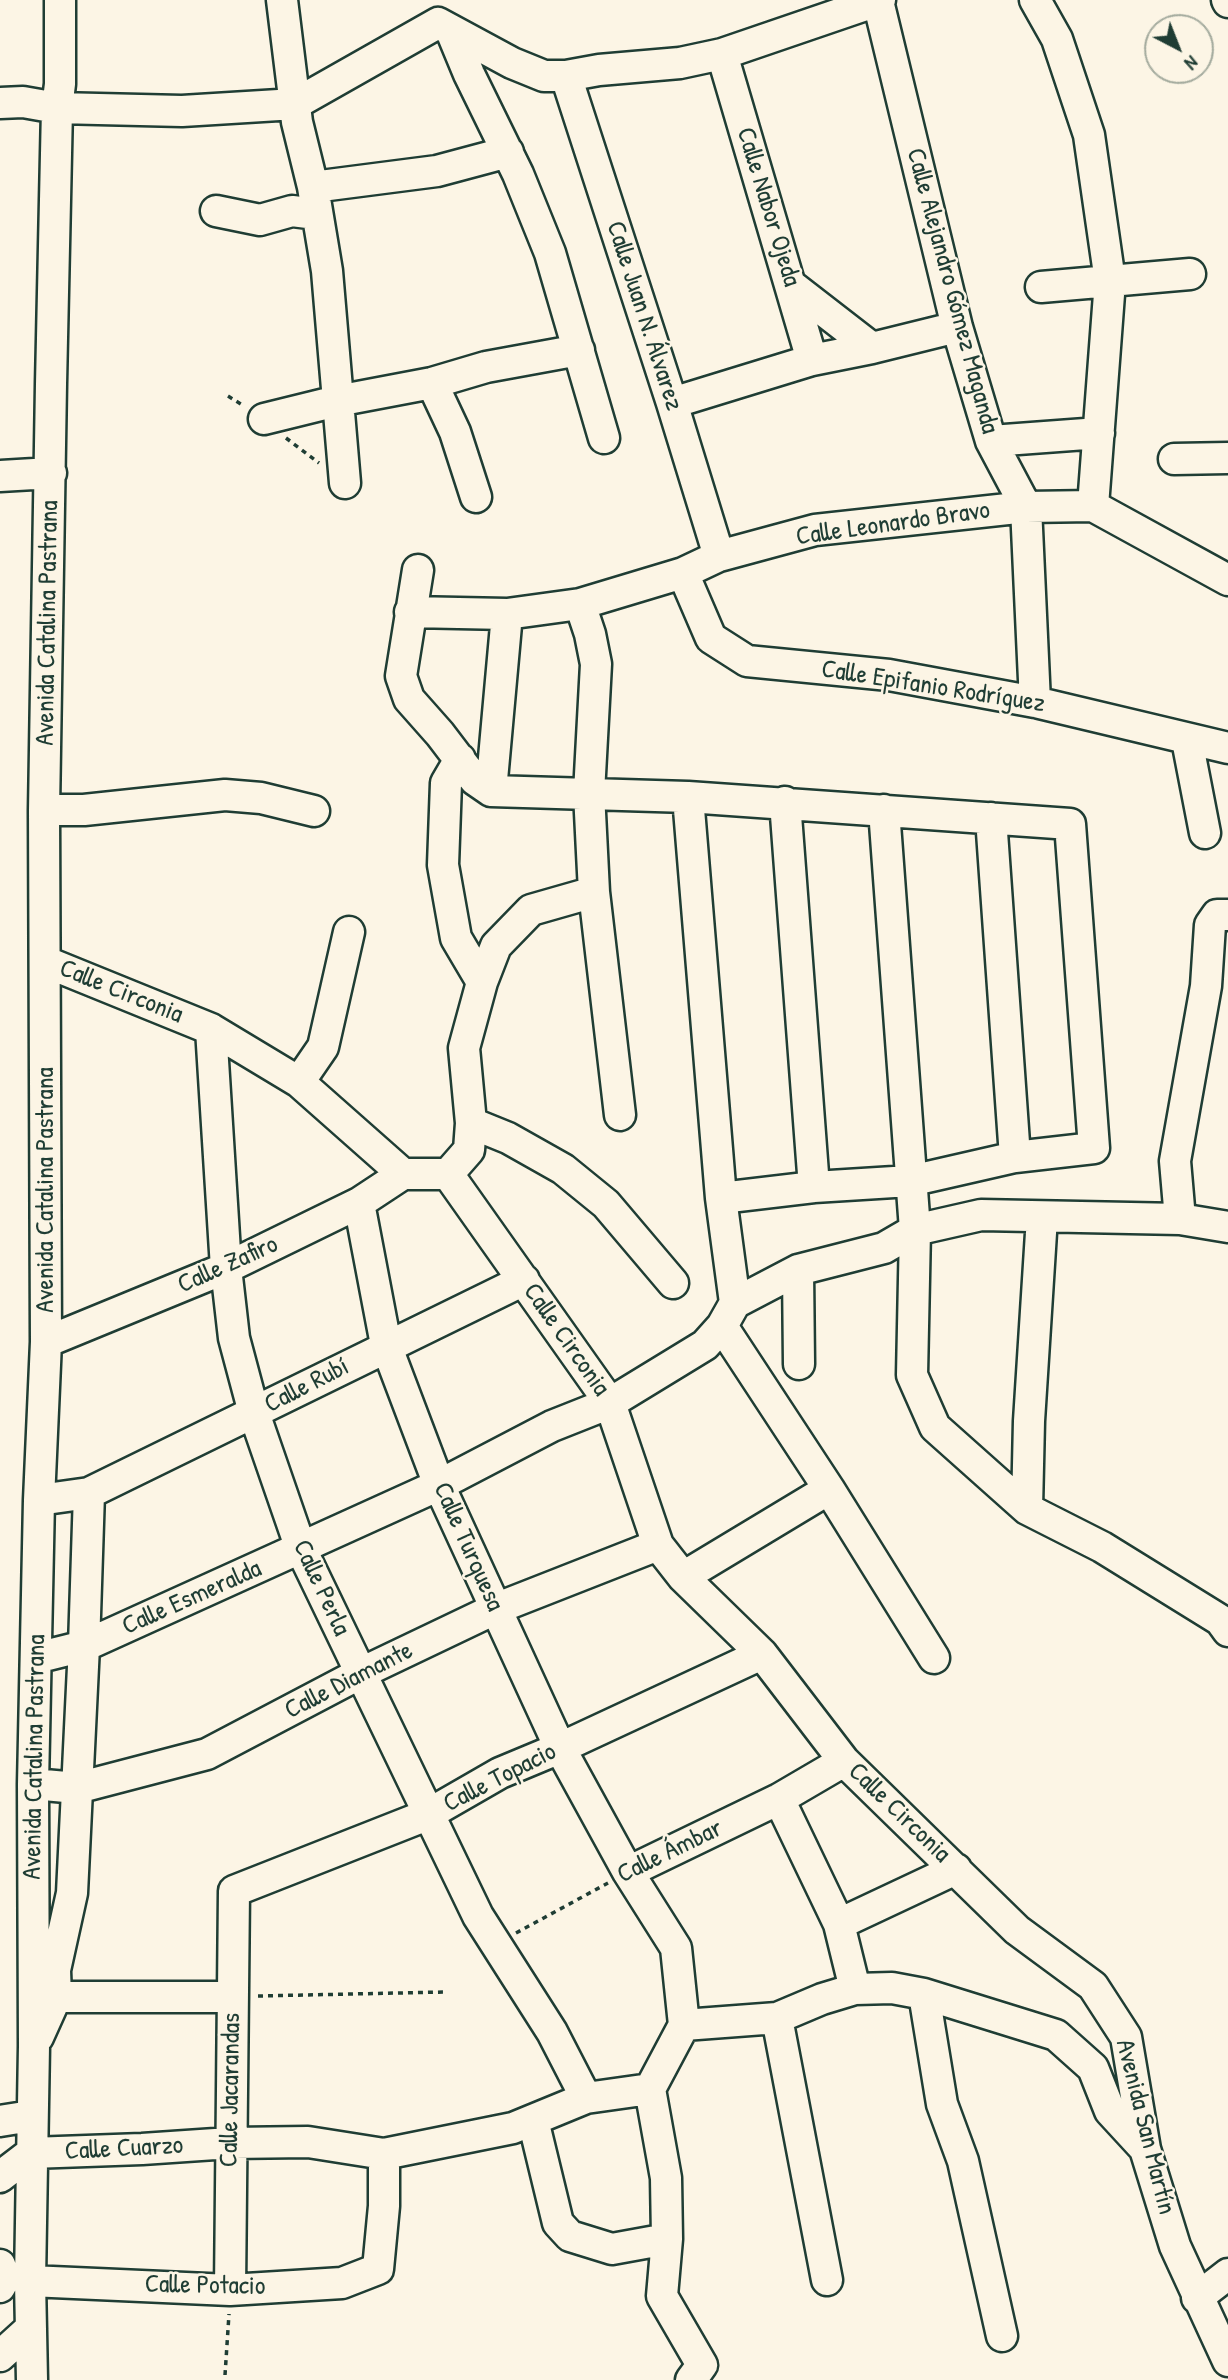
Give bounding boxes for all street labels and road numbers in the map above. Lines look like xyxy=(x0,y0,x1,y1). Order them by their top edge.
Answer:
street label: Calle Nabor Ojeda xyxy=(729,124,807,290)
street label: Calle Alejandro Gómez Maganda xyxy=(899,145,1005,437)
street label: Calle Juan N. Álvarez xyxy=(599,218,689,414)
street label: Calle Leonardo Bravo xyxy=(794,495,992,553)
street label: Avenida Catalina Pastrana xyxy=(30,500,66,746)
street label: Calle Epifanio Rodríguez xyxy=(819,654,1047,720)
street label: Calle Circonia xyxy=(55,953,187,1031)
street label: Avenida Catalina Pastrana xyxy=(30,1067,62,1313)
street label: Calle Zafiro xyxy=(173,1229,283,1301)
street label: Calle Circonia xyxy=(516,1278,616,1402)
street label: Calle Rubí xyxy=(260,1352,354,1420)
street label: Calle Turquesa xyxy=(426,1478,510,1616)
street label: Calle Perla xyxy=(285,1535,357,1641)
street label: Calle Esmeralda xyxy=(118,1553,266,1643)
street label: Avenida Catalina Pastrana xyxy=(17,1634,53,1880)
street label: Calle Diamante xyxy=(280,1635,418,1727)
street label: Calle Topacio xyxy=(438,1736,562,1820)
street label: Calle Circonia xyxy=(841,1756,957,1870)
street label: Calle Ámbar xyxy=(612,1813,728,1891)
street label: Calle Jacarandas xyxy=(214,2013,248,2167)
street label: Avenida San Martín xyxy=(1108,2036,1182,2218)
street label: Calle Cuarzo xyxy=(64,2130,184,2168)
street label: Calle Potacio xyxy=(144,2269,266,2303)

